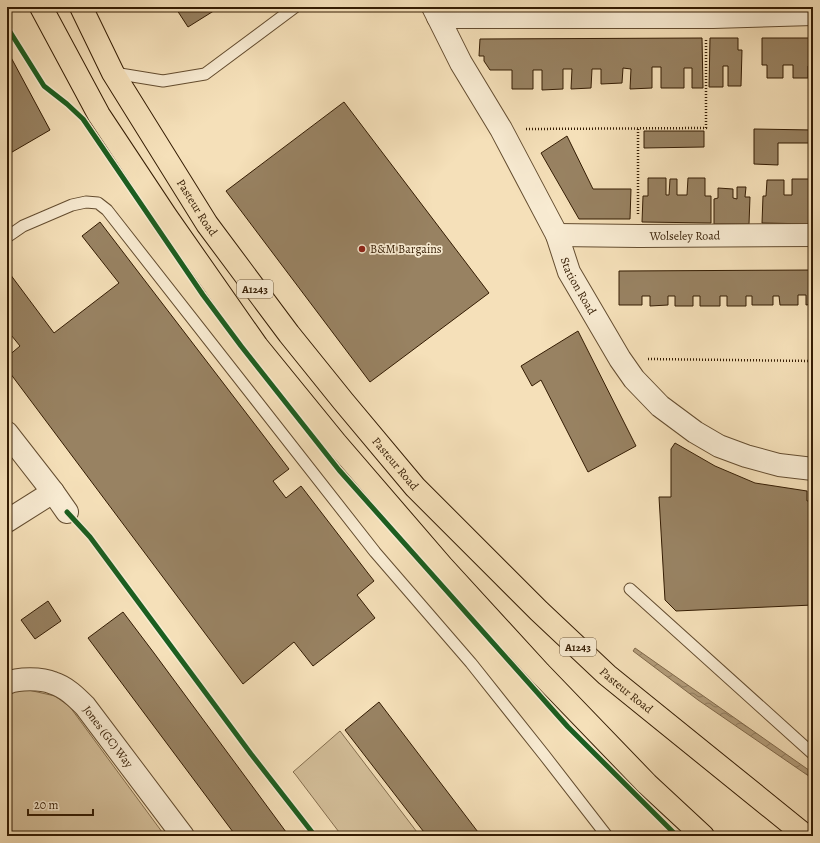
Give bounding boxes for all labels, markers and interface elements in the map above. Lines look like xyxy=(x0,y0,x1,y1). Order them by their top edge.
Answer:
street label: Pasteur Road xyxy=(173,176,222,240)
street label: Wolseley Road xyxy=(649,228,721,244)
place label: B&M Bargains xyxy=(370,241,442,257)
marker: B&M Bargains xyxy=(357,244,367,254)
street label: Station Road xyxy=(557,255,600,318)
road number: A1243 xyxy=(237,280,273,298)
street label: Pasteur Road xyxy=(368,434,423,494)
road number: A1243 xyxy=(560,638,596,656)
street label: Pasteur Road xyxy=(596,664,657,717)
street label: Jones (GC) Way xyxy=(79,702,137,772)
scale bar xyxy=(28,791,93,817)
text: 20 m xyxy=(34,797,58,813)

